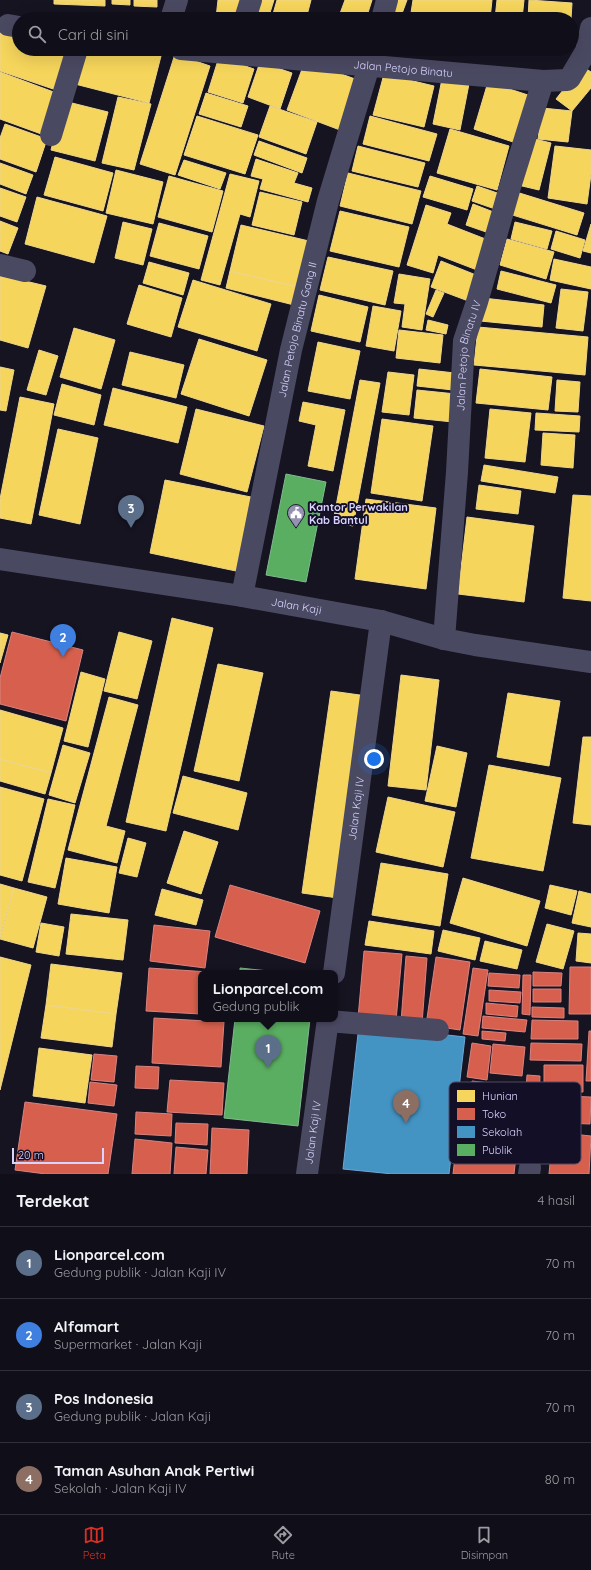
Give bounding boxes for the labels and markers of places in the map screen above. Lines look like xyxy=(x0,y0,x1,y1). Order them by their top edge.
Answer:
pin: 3 xyxy=(118,495,144,528)
place label: Kantor Perwakilan Kab Bantul xyxy=(309,500,408,527)
public building icon: Kantor Perwakilan Kab Bantul xyxy=(286,503,306,528)
pin: 2 xyxy=(50,624,76,657)
pin: 1 xyxy=(255,1035,281,1068)
pin: 4 xyxy=(393,1090,419,1123)

